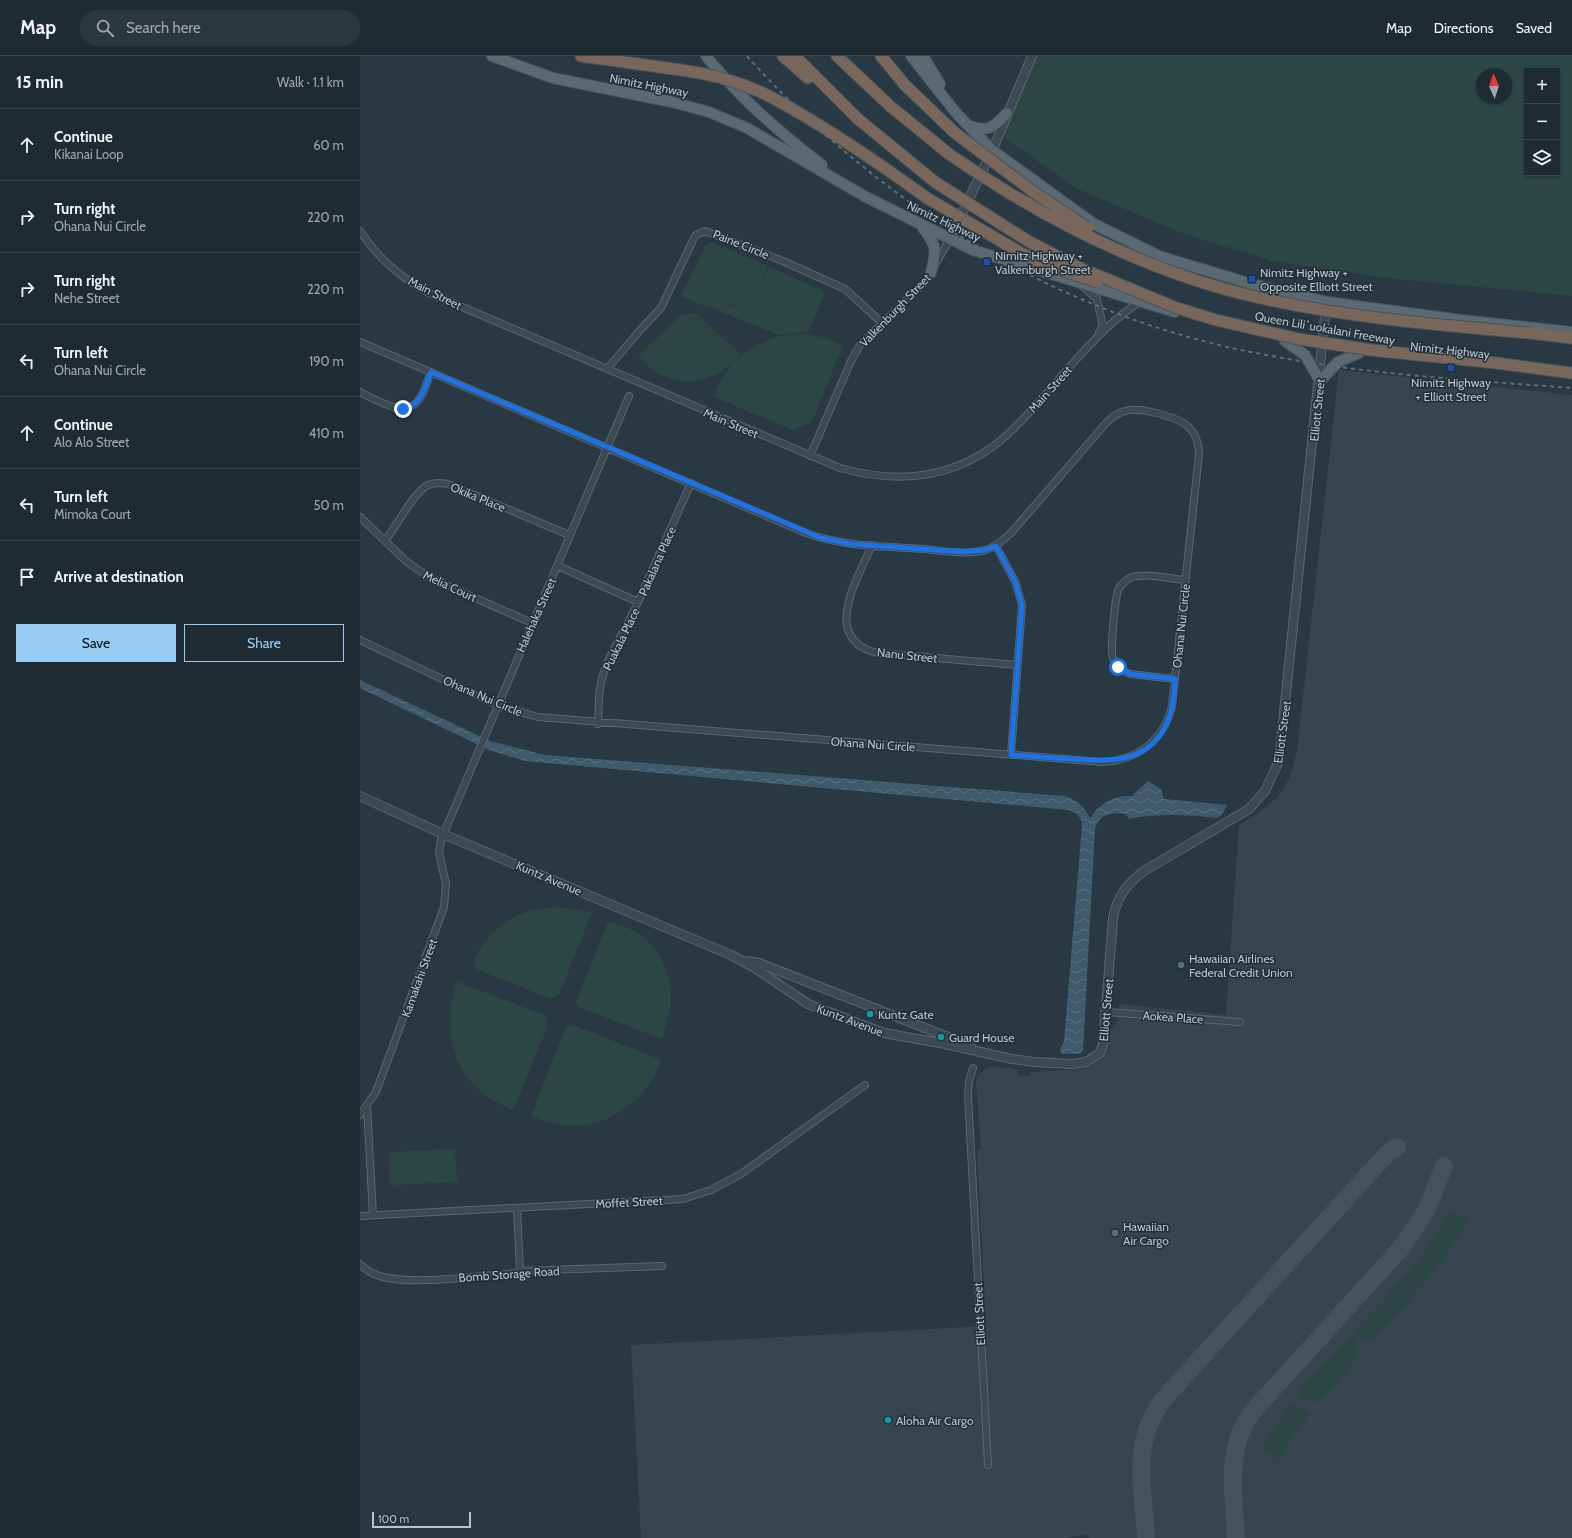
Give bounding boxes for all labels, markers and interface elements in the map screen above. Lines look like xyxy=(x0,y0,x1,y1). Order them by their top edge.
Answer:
search box xyxy=(80,10,360,46)
text: Map xyxy=(20,16,56,39)
icon: search xyxy=(94,17,116,39)
text: Search here xyxy=(126,19,201,37)
text: Map xyxy=(1386,19,1412,37)
text: Directions xyxy=(1434,19,1494,37)
text: Saved xyxy=(1516,19,1552,37)
north arrow xyxy=(1476,68,1512,104)
map controls xyxy=(1524,68,1560,176)
button: + xyxy=(1524,68,1560,104)
street label: Nimitz Highway xyxy=(608,70,690,100)
text: 15 min xyxy=(16,72,63,92)
text: Walk · 1.1 km xyxy=(277,74,344,90)
button: − xyxy=(1524,104,1560,140)
text: Continue xyxy=(54,128,113,146)
icon: ahead xyxy=(16,134,38,156)
text: 60 m xyxy=(313,137,344,153)
button: layers xyxy=(1524,140,1560,176)
text: Kikanai Loop xyxy=(54,146,124,162)
street label: Nimitz Highway xyxy=(905,197,983,245)
text: Turn right xyxy=(54,200,115,218)
icon: right xyxy=(16,206,38,228)
text: 220 m xyxy=(307,209,344,225)
text: Ohana Nui Circle xyxy=(54,218,146,234)
street label: Paine Circle xyxy=(711,226,771,262)
place label: Nimitz Highway + Valkenburgh Street xyxy=(995,248,1091,277)
marker: Nimitz Highway + Valkenburgh Street xyxy=(982,257,992,267)
place label: Nimitz Highway + Opposite Elliott Street xyxy=(1260,265,1372,294)
street label: Valkenburgh Street xyxy=(856,270,934,350)
text: Turn right xyxy=(54,272,115,290)
street label: Main Street xyxy=(406,273,464,313)
marker: Nimitz Highway + Opposite Elliott Street xyxy=(1247,274,1257,284)
icon: right xyxy=(16,278,38,300)
text: 220 m xyxy=(307,281,344,297)
text: Nehe Street xyxy=(54,290,120,306)
street label: Queen Liliʻuokalani Freeway xyxy=(1254,308,1396,348)
street label: Nimitz Highway xyxy=(1409,338,1491,362)
text: Turn left xyxy=(54,344,108,362)
icon: left xyxy=(16,350,38,372)
text: 190 m xyxy=(309,353,344,369)
text: Ohana Nui Circle xyxy=(54,362,146,378)
street label: Main Street xyxy=(1025,362,1075,416)
marker: Nimitz Highway + Elliott Street xyxy=(1446,363,1456,373)
place label: Nimitz Highway + Elliott Street xyxy=(1411,375,1491,404)
street label: Elliott Street xyxy=(1306,378,1328,442)
route end xyxy=(394,400,412,418)
street label: Main Street xyxy=(701,405,761,441)
text: Continue xyxy=(54,416,113,434)
icon: ahead xyxy=(16,422,38,444)
text: 410 m xyxy=(309,425,344,441)
text: Alo Alo Street xyxy=(54,434,129,450)
street label: Okika Place xyxy=(448,479,508,515)
text: Turn left xyxy=(54,488,108,506)
icon: left xyxy=(16,494,38,516)
text: 50 m xyxy=(314,497,344,513)
text: Mimoka Court xyxy=(54,506,131,522)
street label: Pakalana Place xyxy=(635,524,679,598)
icon: arrive xyxy=(16,566,38,588)
street label: Melia Court xyxy=(421,567,479,605)
text: Arrive at destination xyxy=(54,568,184,586)
street label: Halehaka Street xyxy=(513,575,559,655)
street label: Ohana Nui Circle xyxy=(1169,583,1193,669)
street label: Puakala Place xyxy=(599,605,643,673)
button: Save xyxy=(16,624,176,662)
button: Share xyxy=(184,624,344,662)
street label: Nanu Street xyxy=(876,644,938,666)
route start xyxy=(1109,658,1127,676)
street label: Ohana Nui Circle xyxy=(441,673,525,719)
street label: Elliott Street xyxy=(1270,700,1294,764)
street label: Ohana Nui Circle xyxy=(830,734,916,754)
street label: Kuntz Avenue xyxy=(514,857,584,899)
street label: Kamakahi Street xyxy=(398,937,440,1019)
place label: Hawaiian Airlines Federal Credit Union xyxy=(1189,951,1293,980)
marker: Hawaiian Airlines Federal Credit Union xyxy=(1176,960,1186,970)
street label: Elliott Street xyxy=(1096,978,1116,1042)
street label: Kuntz Avenue xyxy=(815,1000,885,1040)
place label: Kuntz Gate xyxy=(878,1007,934,1022)
street label: Aokea Place xyxy=(1142,1007,1204,1027)
marker: Kuntz Gate xyxy=(865,1009,875,1019)
place label: Guard House xyxy=(949,1030,1014,1045)
marker: Guard House xyxy=(936,1032,946,1042)
street label: Moffet Street xyxy=(595,1193,663,1211)
place label: Hawaiian Air Cargo xyxy=(1123,1219,1169,1248)
marker: Hawaiian Air Cargo xyxy=(1110,1228,1120,1238)
street label: Bomb Storage Road xyxy=(458,1263,560,1285)
street label: Elliott Street xyxy=(970,1282,988,1346)
place label: Aloha Air Cargo xyxy=(896,1413,974,1428)
marker: Aloha Air Cargo xyxy=(883,1415,893,1425)
scale bar xyxy=(372,1510,471,1529)
text: 100 m xyxy=(378,1512,409,1526)

